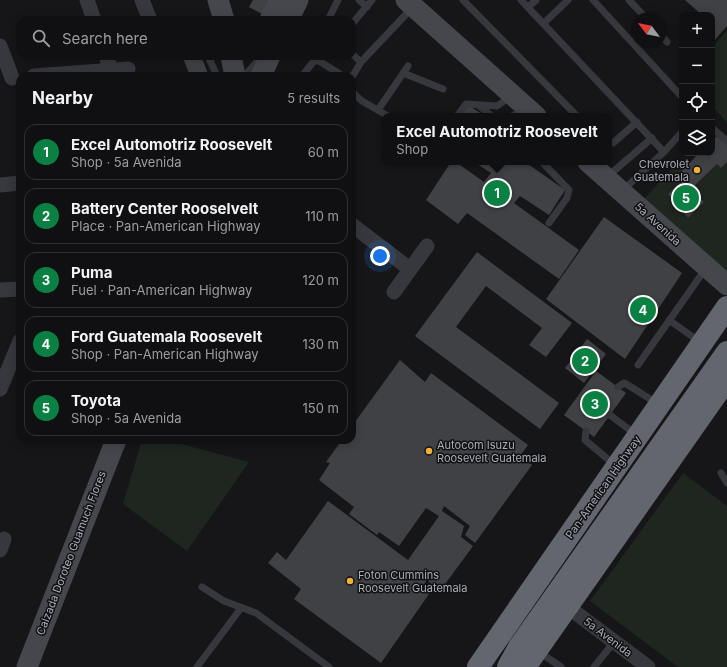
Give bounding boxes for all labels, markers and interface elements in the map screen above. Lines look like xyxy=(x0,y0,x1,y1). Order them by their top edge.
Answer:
north arrow xyxy=(631,12,667,48)
map controls xyxy=(679,12,715,156)
button: + xyxy=(679,12,715,48)
search box xyxy=(16,16,356,60)
icon: search xyxy=(30,27,52,49)
text: Search here xyxy=(62,29,148,48)
button: − xyxy=(679,48,715,84)
button: locate xyxy=(679,84,715,120)
text: Nearby xyxy=(32,88,93,108)
text: 5 results xyxy=(287,90,340,106)
popup xyxy=(382,113,612,165)
button: layers xyxy=(679,120,715,156)
text: Excel Automotriz Roosevelt xyxy=(396,122,598,141)
text: Excel Automotriz Roosevelt xyxy=(71,135,272,154)
text: Shop xyxy=(396,141,428,157)
text: 1 xyxy=(43,144,49,160)
text: 60 m xyxy=(308,144,339,160)
text: Shop · 5a Avenida xyxy=(71,154,182,170)
place label: Chevrolet Guatemala xyxy=(634,157,689,184)
marker: Chevrolet Guatemala xyxy=(692,165,702,175)
pin: 1 xyxy=(484,178,510,208)
pin: 5 xyxy=(673,183,699,213)
text: Battery Center Rooselvelt xyxy=(71,199,258,218)
street label: 5a Avenida xyxy=(632,200,684,248)
text: 2 xyxy=(42,208,50,224)
text: 110 m xyxy=(305,208,339,224)
text: Place · Pan-American Highway xyxy=(71,218,261,234)
your location xyxy=(370,246,390,266)
text: Puma xyxy=(71,263,112,282)
text: 3 xyxy=(42,272,50,288)
text: 120 m xyxy=(303,272,339,288)
text: Fuel · Pan-American Highway xyxy=(71,282,252,298)
pin: 4 xyxy=(630,295,656,325)
text: Ford Guatemala Roosevelt xyxy=(71,327,262,346)
text: 4 xyxy=(42,336,50,352)
text: 130 m xyxy=(302,336,339,352)
text: Shop · Pan-American Highway xyxy=(71,346,259,362)
pin: 2 xyxy=(572,346,598,376)
pin: 3 xyxy=(582,389,608,419)
text: Toyota xyxy=(71,391,121,410)
text: 5 xyxy=(42,400,50,416)
text: 150 m xyxy=(303,400,339,416)
text: Shop · 5a Avenida xyxy=(71,410,182,426)
street label: Pan-American Highway xyxy=(562,433,644,541)
place label: Autocom Isuzu Roosevelt Guatemala xyxy=(437,438,546,465)
marker: Autocom Isuzu Roosevelt Guatemala xyxy=(424,446,434,456)
street label: Calzada Doroteo Guamuch Flores xyxy=(33,469,109,637)
place label: Foton Cummins Roosevelt Guatemala xyxy=(358,568,467,595)
marker: Foton Cummins Roosevelt Guatemala xyxy=(345,576,355,586)
street label: 5a Avenida xyxy=(581,614,635,660)

